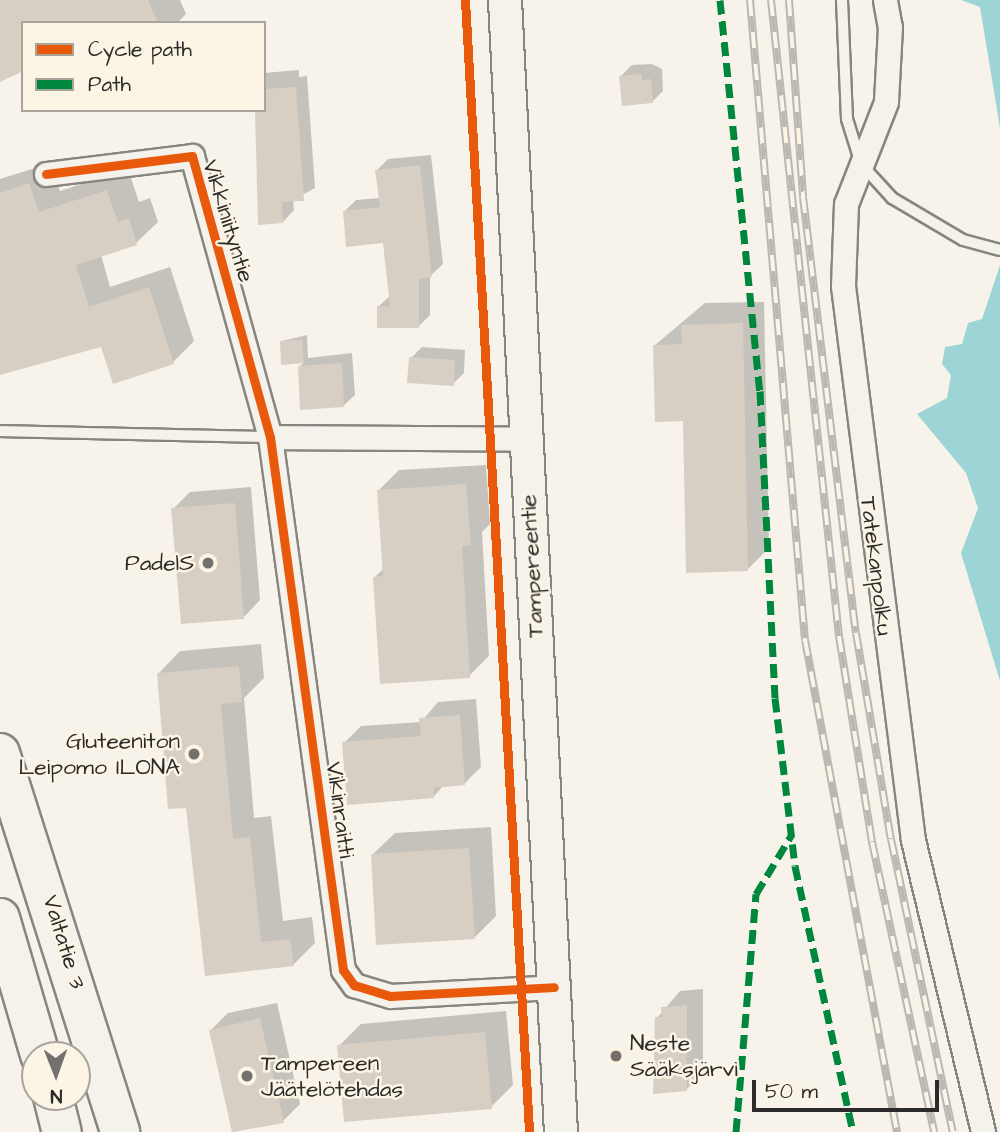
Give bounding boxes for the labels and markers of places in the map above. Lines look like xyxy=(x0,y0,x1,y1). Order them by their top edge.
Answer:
place label: PadelS xyxy=(125,549,194,577)
marker: PadelS xyxy=(200,555,216,571)
place label: Gluteeniton Leipomo ILONA xyxy=(18,727,180,781)
marker: Gluteeniton Leipomo ILONA xyxy=(186,746,202,762)
place label: Neste Sääksjärvi xyxy=(630,1029,738,1083)
marker: Neste Sääksjärvi xyxy=(608,1048,624,1064)
place label: Tampereen Jäätelötehdas xyxy=(261,1049,403,1103)
marker: Tampereen Jäätelötehdas xyxy=(239,1068,255,1084)

